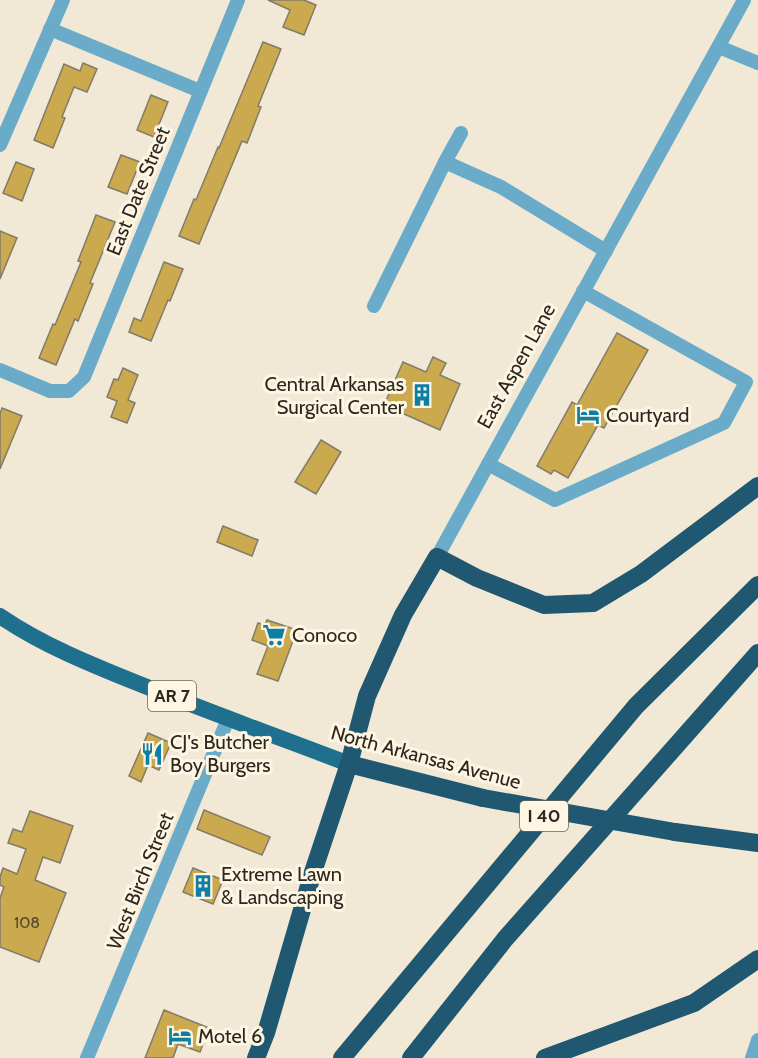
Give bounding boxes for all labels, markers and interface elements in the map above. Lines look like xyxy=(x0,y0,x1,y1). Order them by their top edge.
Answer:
street label: East Date Street xyxy=(101,123,175,259)
street label: East Aspen Lane xyxy=(472,299,560,433)
place label: Central Arkansas Surgical Center xyxy=(265,372,405,419)
building icon: Central Arkansas Surgical Center xyxy=(409,382,435,408)
hotel icon: Courtyard xyxy=(575,402,601,428)
place label: Courtyard xyxy=(606,403,689,427)
supermarket icon: Conoco xyxy=(261,622,287,648)
place label: Conoco xyxy=(292,623,357,647)
road number: AR 7 xyxy=(148,681,196,711)
street label: North Arkansas Avenue xyxy=(328,720,524,794)
place label: CJ's Butcher Boy Burgers xyxy=(170,730,271,777)
restaurant icon: CJ's Butcher Boy Burgers xyxy=(139,741,165,767)
road number: I 40 xyxy=(520,801,568,831)
street label: West Birch Street xyxy=(102,809,179,953)
place label: Extreme Lawn & Landscaping xyxy=(221,862,344,909)
building icon: Extreme Lawn & Landscaping xyxy=(190,873,216,899)
house number: 108 xyxy=(14,913,40,932)
hotel icon: Motel 6 xyxy=(167,1023,193,1049)
place label: Motel 6 xyxy=(198,1024,262,1048)

